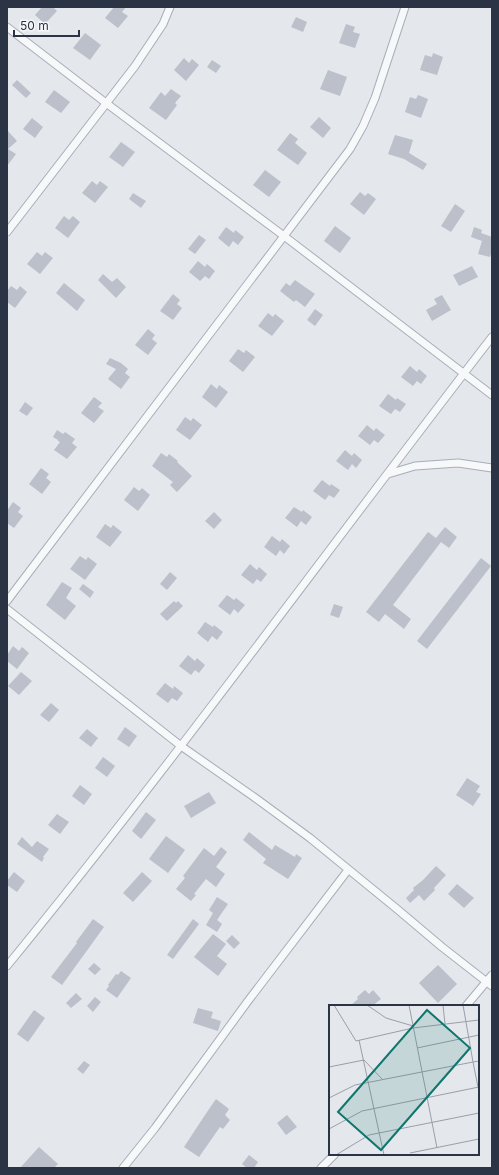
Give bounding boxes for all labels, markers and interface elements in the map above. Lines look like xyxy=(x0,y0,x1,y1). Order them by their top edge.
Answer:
scale bar xyxy=(14,12,79,38)
text: 50 m xyxy=(20,18,49,33)
inset map xyxy=(329,1005,479,1155)

